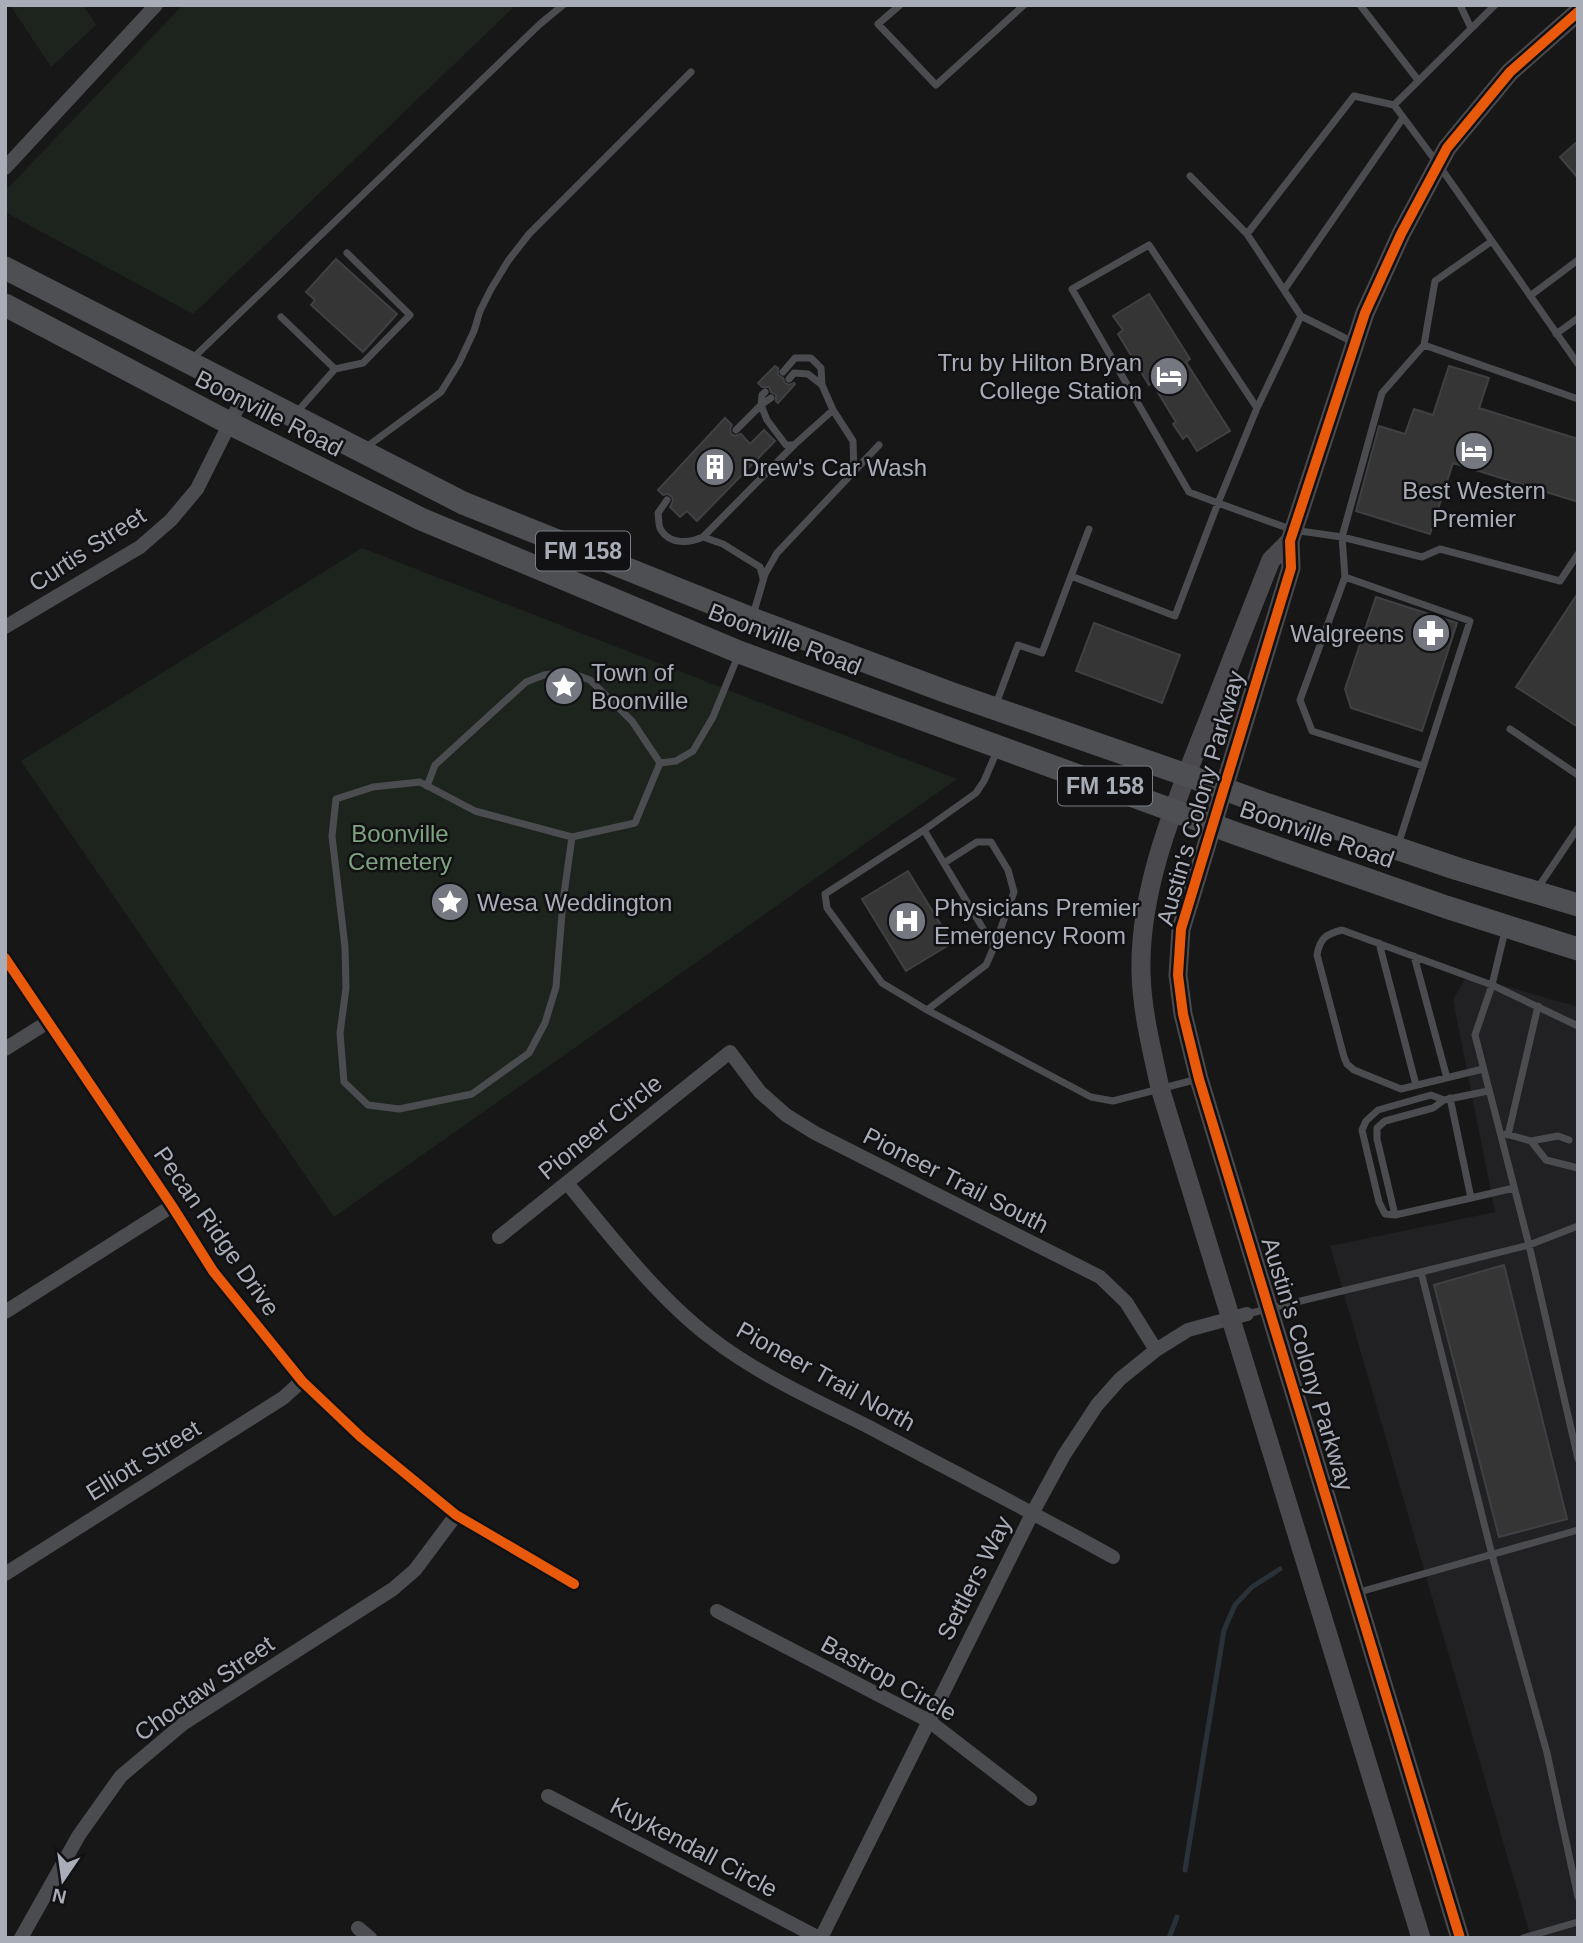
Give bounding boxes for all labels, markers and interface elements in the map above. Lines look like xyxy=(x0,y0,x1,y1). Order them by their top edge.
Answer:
place label: Tru by Hilton Bryan College Station xyxy=(937,349,1142,404)
hotel icon: Tru by Hilton Bryan College Station xyxy=(1148,355,1190,397)
street label: Boonville Road xyxy=(191,364,347,462)
hotel icon: Best Western Premier xyxy=(1453,430,1495,472)
building icon: Drew's Car Wash xyxy=(694,446,736,488)
place label: Drew's Car Wash xyxy=(742,454,927,481)
place label: Best Western Premier xyxy=(1402,477,1546,532)
street label: Curtis Street xyxy=(24,501,151,597)
road number: FM 158 xyxy=(536,531,630,570)
street label: Boonville Road xyxy=(705,597,865,681)
pharmacy icon: Walgreens xyxy=(1410,612,1452,654)
place label: Walgreens xyxy=(1290,620,1404,647)
place label: Town of Boonville xyxy=(591,659,688,714)
place icon: Town of Boonville xyxy=(543,665,585,707)
street label: Austin's Colony Parkway xyxy=(1151,668,1249,928)
road number: FM 158 xyxy=(1058,766,1152,806)
street label: Boonville Road xyxy=(1236,795,1398,873)
park label: Boonville Cemetery xyxy=(348,820,452,875)
place icon: Wesa Weddington xyxy=(429,881,471,923)
place label: Wesa Weddington xyxy=(477,889,672,916)
place label: Physicians Premier Emergency Room xyxy=(934,894,1139,949)
hospital icon: Physicians Premier Emergency Room xyxy=(886,900,928,942)
street label: Pioneer Circle xyxy=(533,1069,667,1185)
street label: Pioneer Trail South xyxy=(859,1122,1053,1238)
street label: Pecan Ridge Drive xyxy=(149,1141,285,1321)
street label: Austin's Colony Parkway xyxy=(1257,1234,1359,1494)
street label: Pioneer Trail North xyxy=(732,1316,920,1436)
street label: Elliott Street xyxy=(81,1414,205,1506)
street label: Settlers Way xyxy=(931,1512,1017,1644)
street label: Choctaw Street xyxy=(129,1630,279,1746)
street label: Bastrop Circle xyxy=(817,1630,961,1726)
street label: Kuykendall Circle xyxy=(606,1792,782,1902)
north arrow xyxy=(28,1845,98,1915)
text: N xyxy=(50,1884,68,1908)

